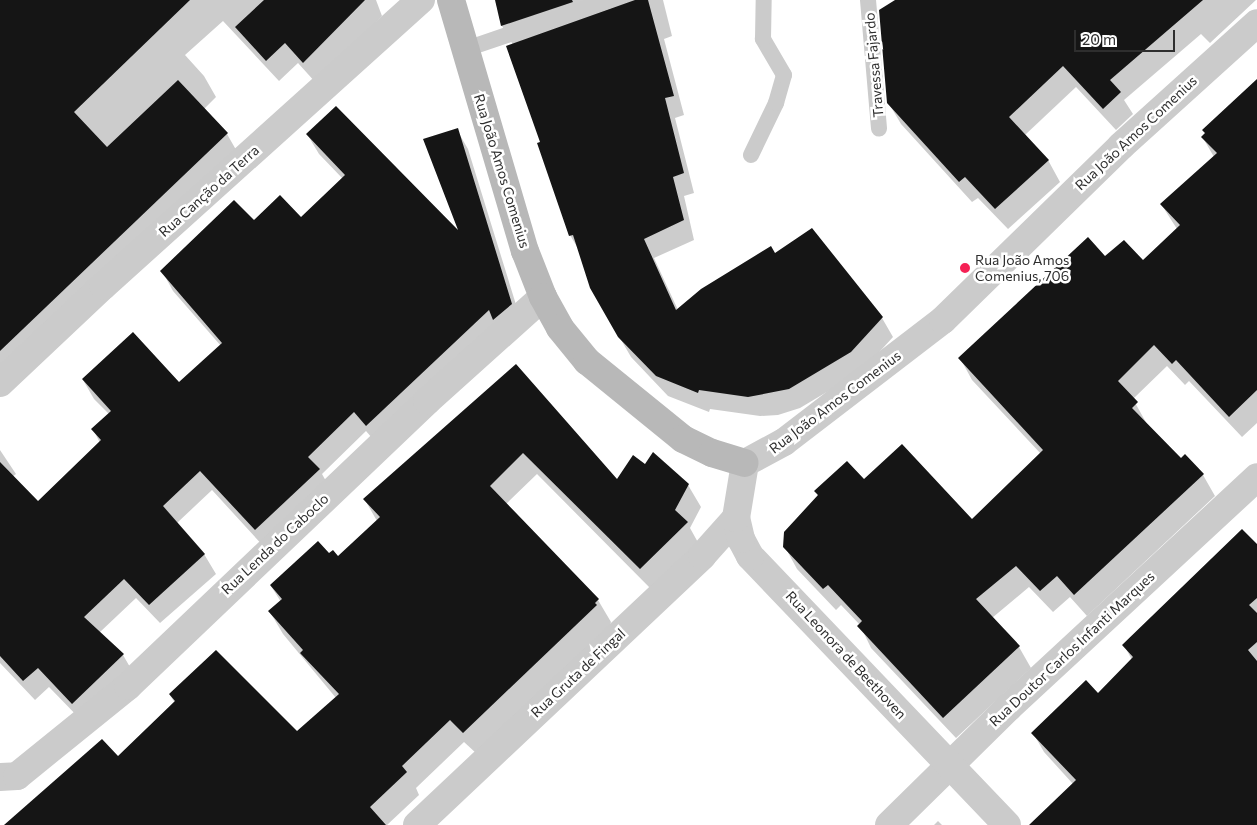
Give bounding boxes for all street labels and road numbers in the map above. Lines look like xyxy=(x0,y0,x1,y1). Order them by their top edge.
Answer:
street label: Travessa Fajardo xyxy=(861,12,887,118)
street label: Rua João Amos Comenius xyxy=(1072,72,1200,194)
street label: Rua João Amos Comenius xyxy=(471,92,533,250)
street label: Rua Canção da Terra xyxy=(155,142,263,240)
street label: Rua João Amos Comenius xyxy=(766,347,904,457)
street label: Rua Lenda do Caboclo xyxy=(218,490,332,598)
street label: Rua Doutor Carlos Infanti Marques xyxy=(986,568,1158,730)
street label: Rua Leonora de Beethoven xyxy=(782,588,910,722)
street label: Rua Gruta de Fingal xyxy=(527,625,629,721)

